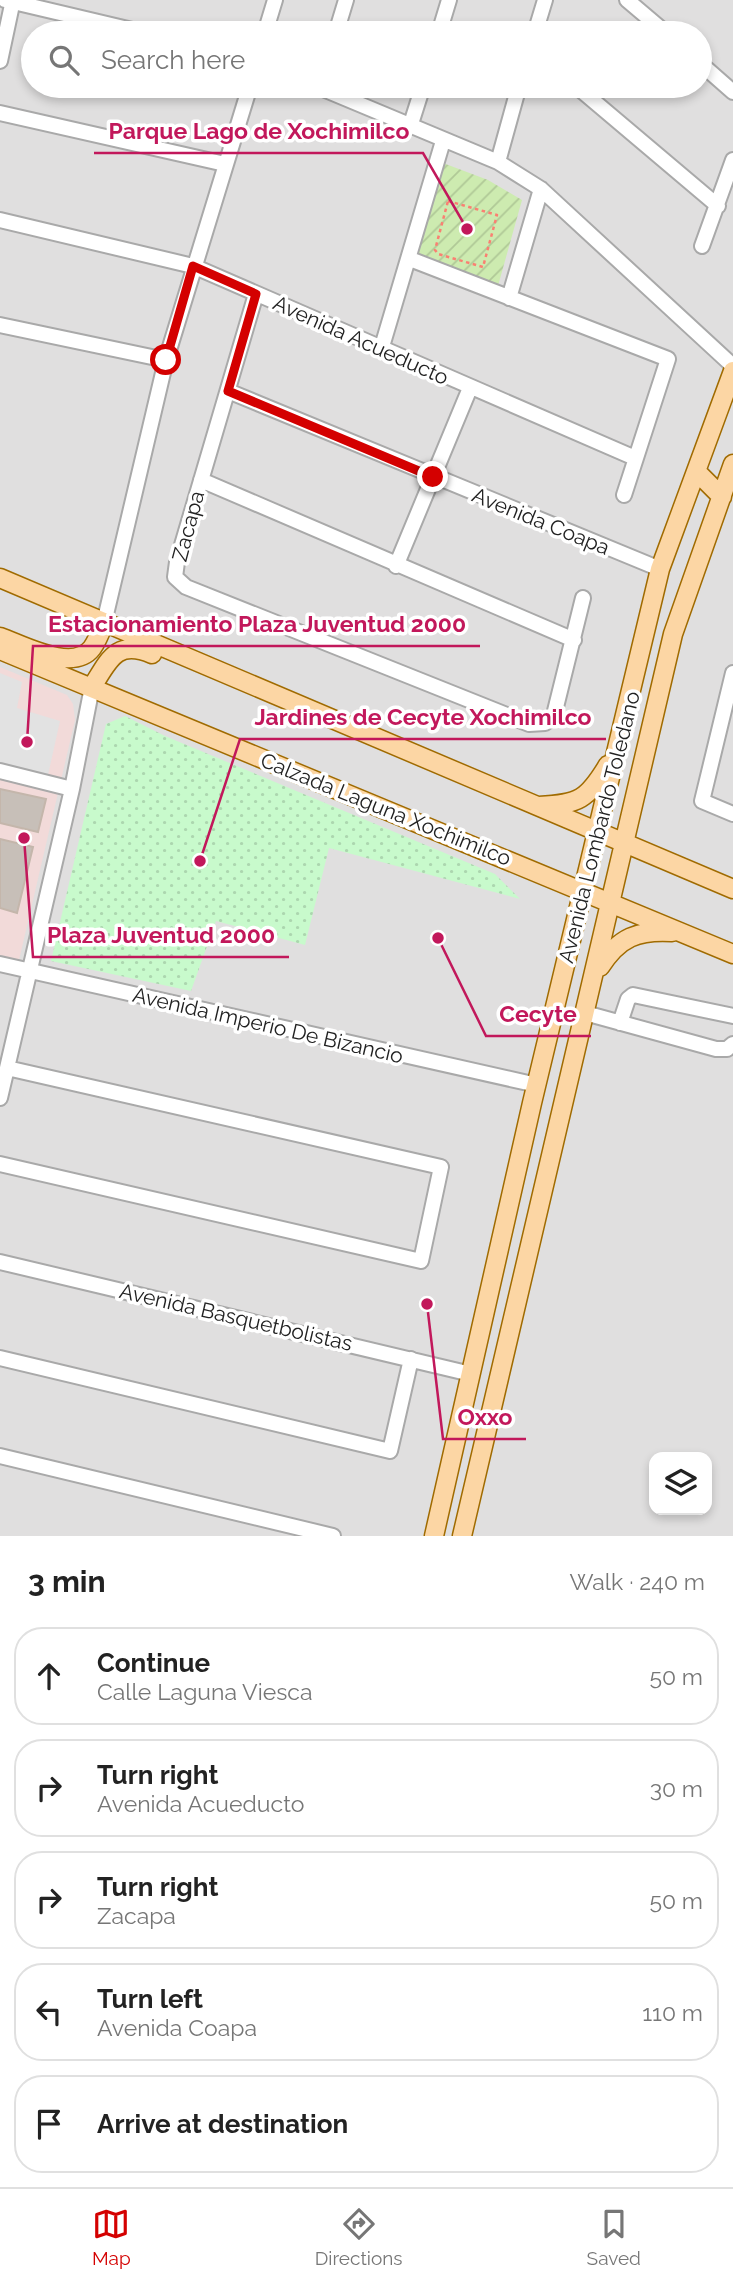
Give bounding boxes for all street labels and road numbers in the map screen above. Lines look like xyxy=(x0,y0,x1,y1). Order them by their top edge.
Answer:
street label: Avenida Acueducto xyxy=(269,290,453,390)
street label: Avenida Coapa xyxy=(469,482,613,560)
street label: Zacapa xyxy=(167,488,209,564)
street label: Avenida Lombardo Toledano xyxy=(553,689,645,965)
street label: Calzada Laguna Xochimilco xyxy=(257,747,515,871)
street label: Avenida Imperio De Bizancio xyxy=(130,982,406,1068)
street label: Avenida Basquetbolistas xyxy=(117,1278,355,1356)

